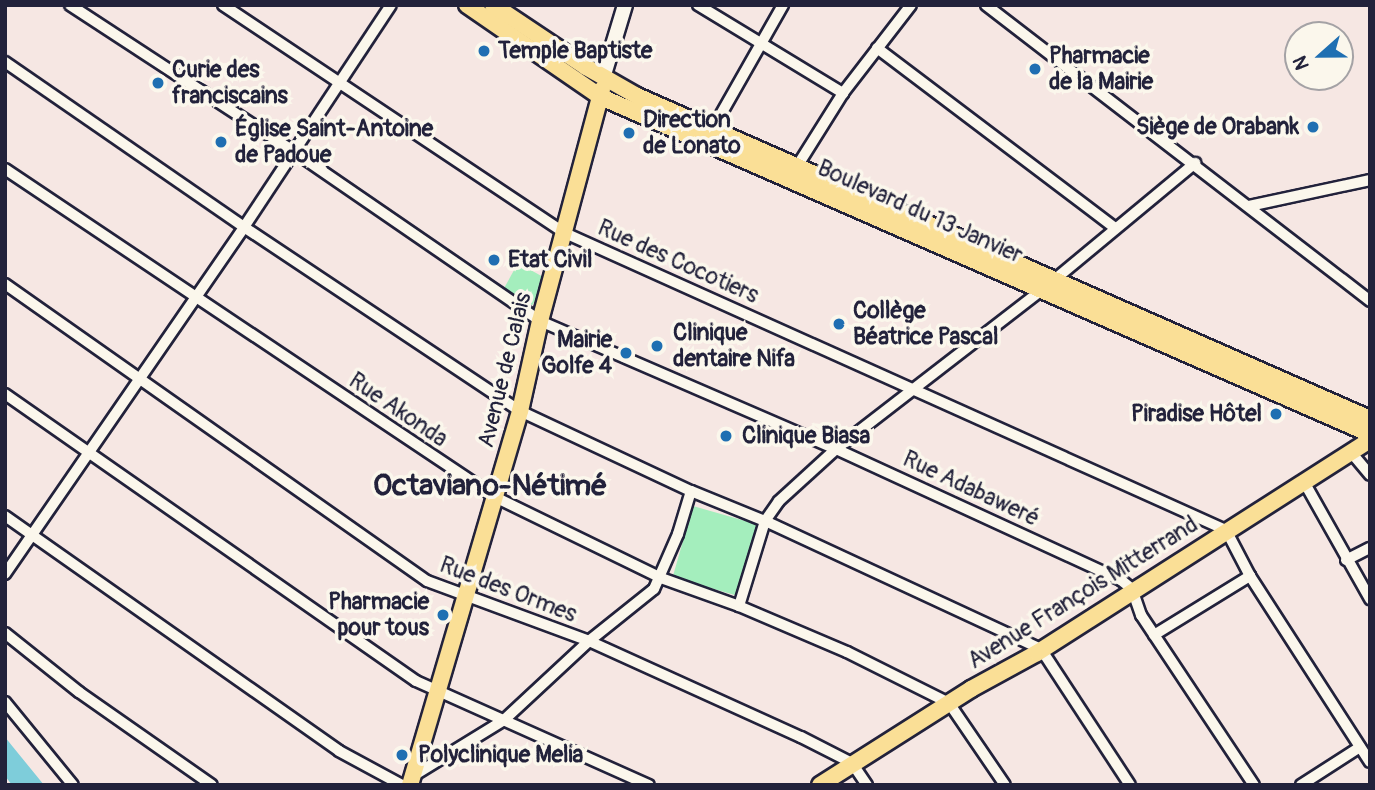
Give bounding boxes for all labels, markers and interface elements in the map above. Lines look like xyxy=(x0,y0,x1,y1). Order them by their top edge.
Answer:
north arrow xyxy=(1284,21,1354,91)
place label: Temple Baptiste xyxy=(498,37,652,65)
place label: Pharmacie de la Mairie xyxy=(1049,42,1153,96)
marker: Temple Baptiste xyxy=(476,43,492,59)
text: N xyxy=(1288,53,1315,73)
place label: Curie des franciscains xyxy=(172,56,288,110)
marker: Pharmacie de la Mairie xyxy=(1027,61,1043,77)
marker: Curie des franciscains xyxy=(150,75,166,91)
place label: Direction de Lonato xyxy=(643,106,741,160)
place label: Siège de Orabank xyxy=(1136,113,1299,141)
place label: Église Saint-Antoine de Padoue xyxy=(235,115,433,169)
marker: Siège de Orabank xyxy=(1305,119,1321,135)
marker: Direction de Lonato xyxy=(621,125,637,141)
marker: Église Saint-Antoine de Padoue xyxy=(213,134,229,150)
street label: Boulevard du 13 Janvier xyxy=(813,154,1027,270)
street label: Rue des Cocotiers xyxy=(593,214,763,310)
place label: Etat Civil xyxy=(508,246,592,274)
marker: Etat Civil xyxy=(486,252,502,268)
street label: Avenue de Calais xyxy=(472,290,538,450)
place label: Collège Béatrice Pascal xyxy=(853,297,998,351)
marker: Collège Béatrice Pascal xyxy=(831,316,847,332)
place label: Clinique dentaire Nifa xyxy=(673,319,795,373)
place label: Mairie Golfe 4 xyxy=(541,326,612,380)
marker: Clinique dentaire Nifa xyxy=(647,336,667,356)
marker: Mairie Golfe 4 xyxy=(618,345,634,361)
street label: Rue Akonda xyxy=(344,367,452,453)
place label: Piradise Hôtel xyxy=(1131,400,1262,428)
marker: Piradise Hôtel xyxy=(1268,406,1284,422)
place label: Clinique Biasa xyxy=(742,422,870,450)
marker: Clinique Biasa xyxy=(716,426,736,446)
street label: Rue Adabaweré xyxy=(898,445,1044,533)
district label: Octaviano-Nétimé xyxy=(373,468,607,504)
street label: Avenue François Mitterrand xyxy=(963,511,1203,675)
street label: Rue des Ormes xyxy=(436,551,580,629)
place label: Pharmacie pour tous xyxy=(328,588,429,642)
marker: Pharmacie pour tous xyxy=(435,607,451,623)
place label: Polyclinique Melia xyxy=(418,741,583,769)
marker: Polyclinique Melia xyxy=(392,745,412,765)

